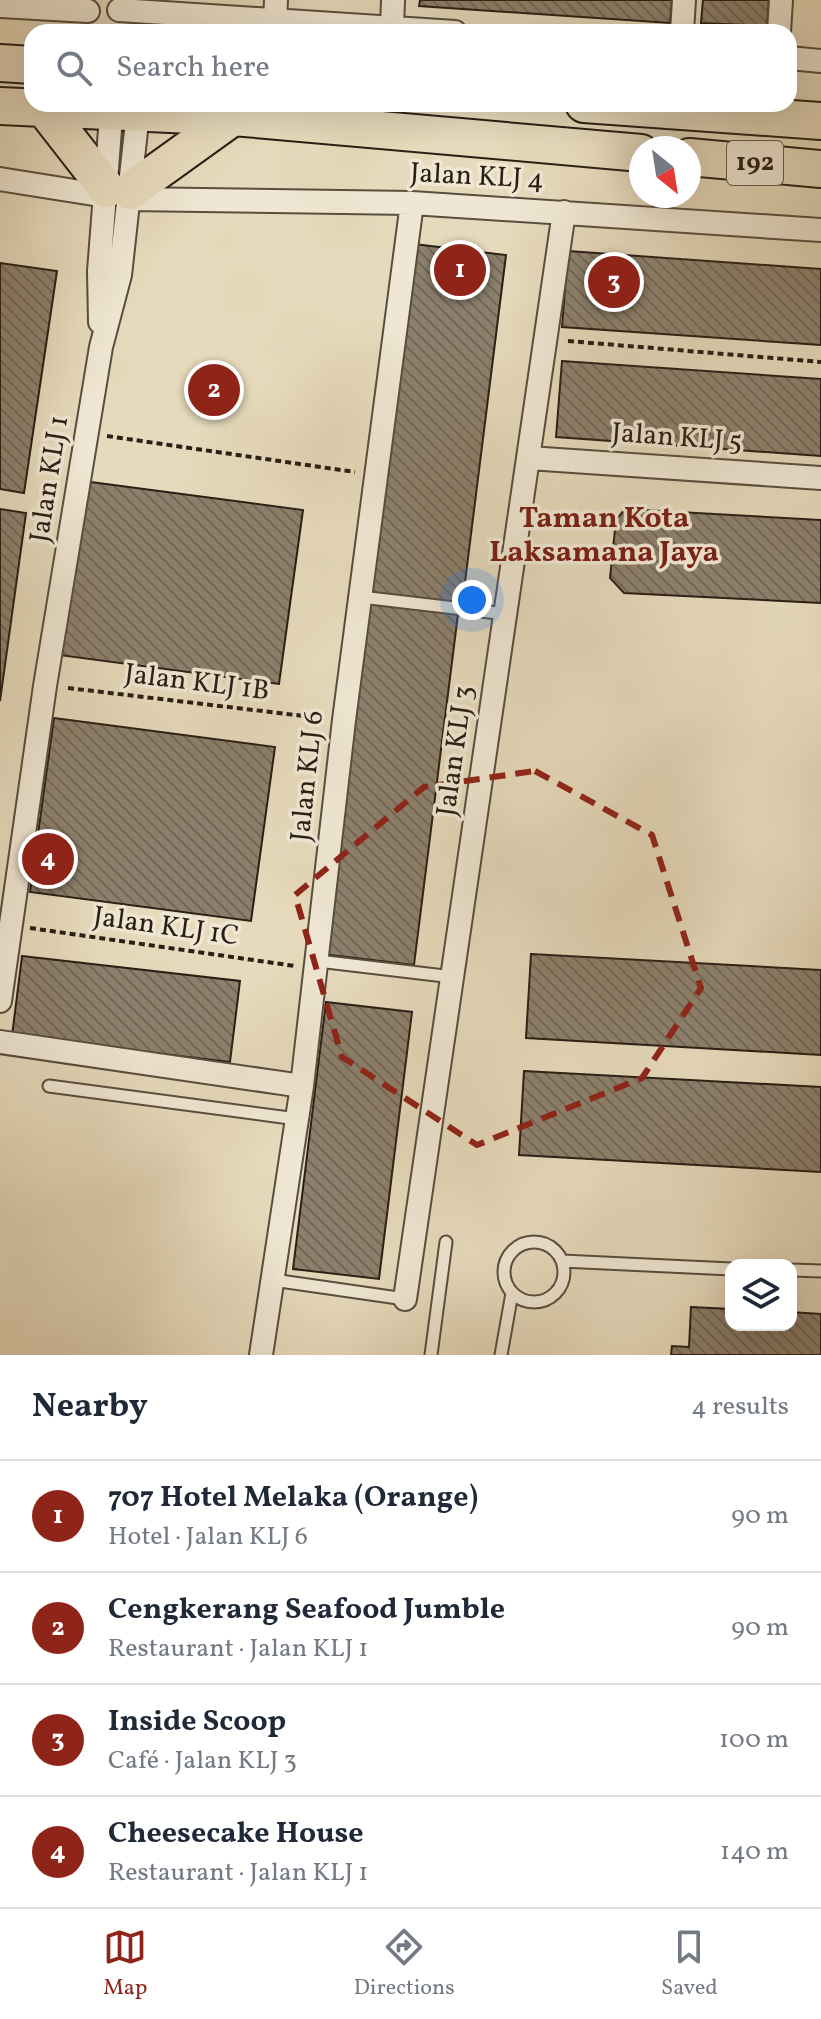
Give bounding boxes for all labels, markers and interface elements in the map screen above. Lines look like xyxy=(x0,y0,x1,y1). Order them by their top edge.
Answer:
search box xyxy=(24,24,797,112)
icon: search xyxy=(52,46,96,90)
text: Search here xyxy=(116,47,270,89)
north arrow xyxy=(629,136,701,208)
road number: 192 xyxy=(727,141,783,185)
street label: Jalan KLJ 4 xyxy=(409,154,545,200)
pin: 1 xyxy=(434,240,486,300)
pin: 3 xyxy=(588,252,640,312)
pin: 2 xyxy=(188,360,240,420)
street label: Jalan KLJ 1 xyxy=(21,413,79,545)
street label: Jalan KLJ 5 xyxy=(610,414,744,462)
district label: Taman Kota Laksamana Jaya xyxy=(489,498,719,574)
your location xyxy=(452,580,492,620)
street label: Jalan KLJ 1B xyxy=(122,655,272,711)
street label: Jalan KLJ 3 xyxy=(428,683,484,819)
street label: Jalan KLJ 6 xyxy=(282,709,334,843)
pin: 4 xyxy=(22,829,74,889)
street label: Jalan KLJ 1C xyxy=(91,898,241,956)
map controls xyxy=(725,1259,797,1331)
button: layers xyxy=(725,1259,797,1331)
text: Nearby xyxy=(32,1384,148,1431)
text: 4 results xyxy=(691,1389,789,1425)
text: 707 Hotel Melaka (Orange) xyxy=(108,1477,478,1519)
text: 1 xyxy=(53,1498,63,1534)
text: 90 m xyxy=(731,1498,789,1534)
text: Hotel · Jalan KLJ 6 xyxy=(108,1519,308,1555)
text: Cengkerang Seafood Jumble xyxy=(108,1589,505,1631)
text: 2 xyxy=(51,1610,65,1646)
text: 90 m xyxy=(731,1610,789,1646)
text: Restaurant · Jalan KLJ 1 xyxy=(108,1631,368,1667)
text: Inside Scoop xyxy=(108,1701,286,1743)
text: 3 xyxy=(51,1722,65,1758)
text: 100 m xyxy=(719,1722,789,1758)
text: Café · Jalan KLJ 3 xyxy=(108,1743,297,1779)
text: Cheesecake House xyxy=(108,1813,364,1855)
text: 4 xyxy=(50,1834,66,1870)
text: 140 m xyxy=(720,1834,789,1870)
text: Restaurant · Jalan KLJ 1 xyxy=(108,1855,368,1891)
tab: Map xyxy=(103,1925,147,2004)
tab: Directions xyxy=(354,1925,455,2004)
tab: Saved xyxy=(661,1925,718,2004)

